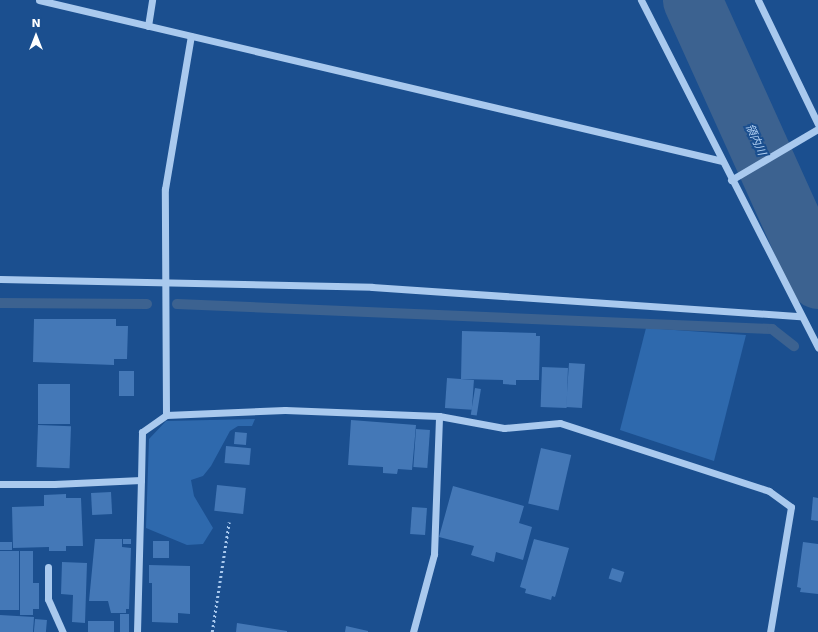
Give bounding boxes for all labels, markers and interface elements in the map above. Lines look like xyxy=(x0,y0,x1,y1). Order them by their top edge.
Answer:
north arrow xyxy=(16,16,56,56)
text: N xyxy=(31,17,41,30)
water label: 領内川 xyxy=(742,122,768,158)

